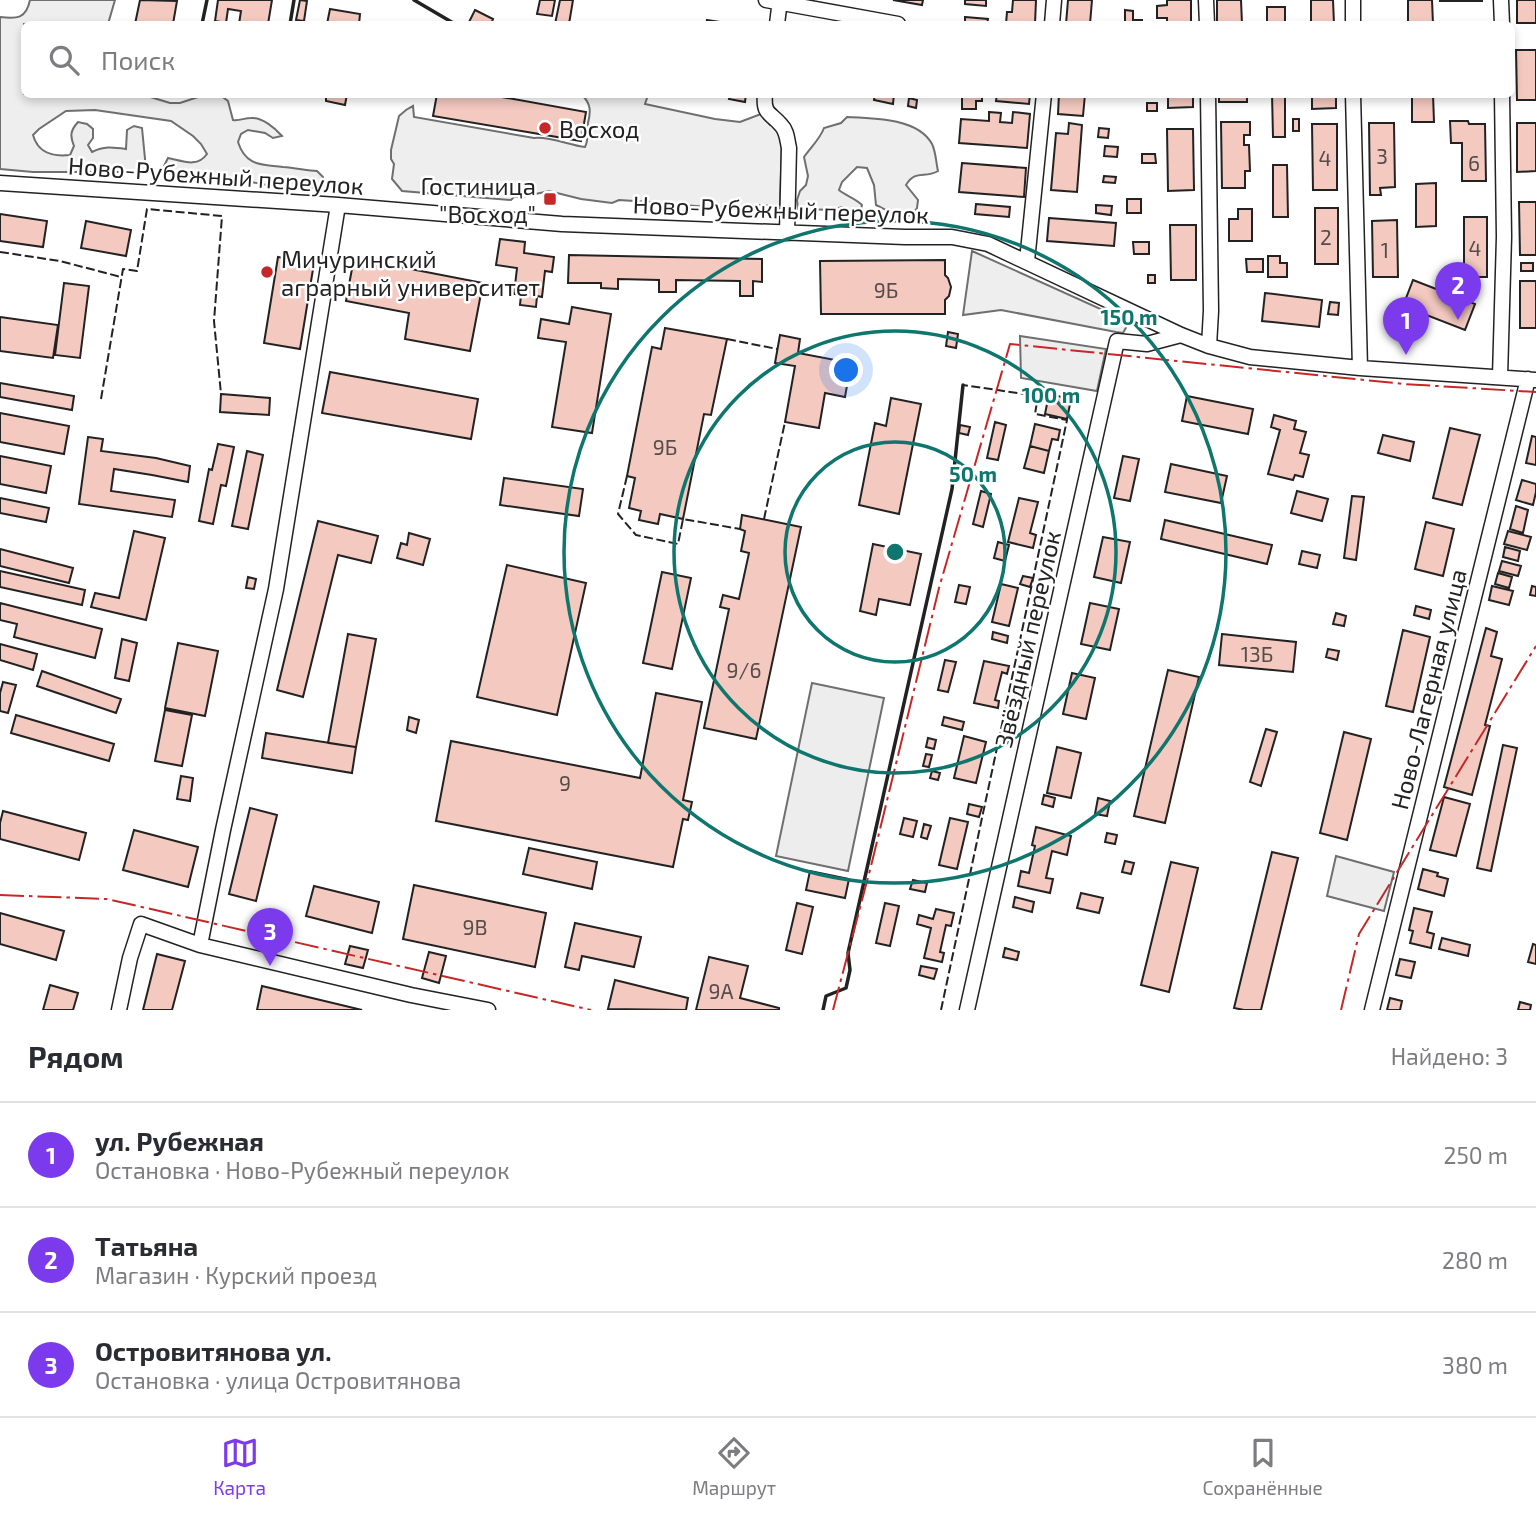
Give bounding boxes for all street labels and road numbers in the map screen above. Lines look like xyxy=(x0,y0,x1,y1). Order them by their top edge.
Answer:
street label: Ново-Рубежный переулок xyxy=(67,150,365,201)
street label: Ново-Рубежный переулок xyxy=(632,189,930,230)
street label: Звёздный переулок xyxy=(988,528,1067,750)
street label: Ново-Лагерная улица xyxy=(1384,566,1473,812)

